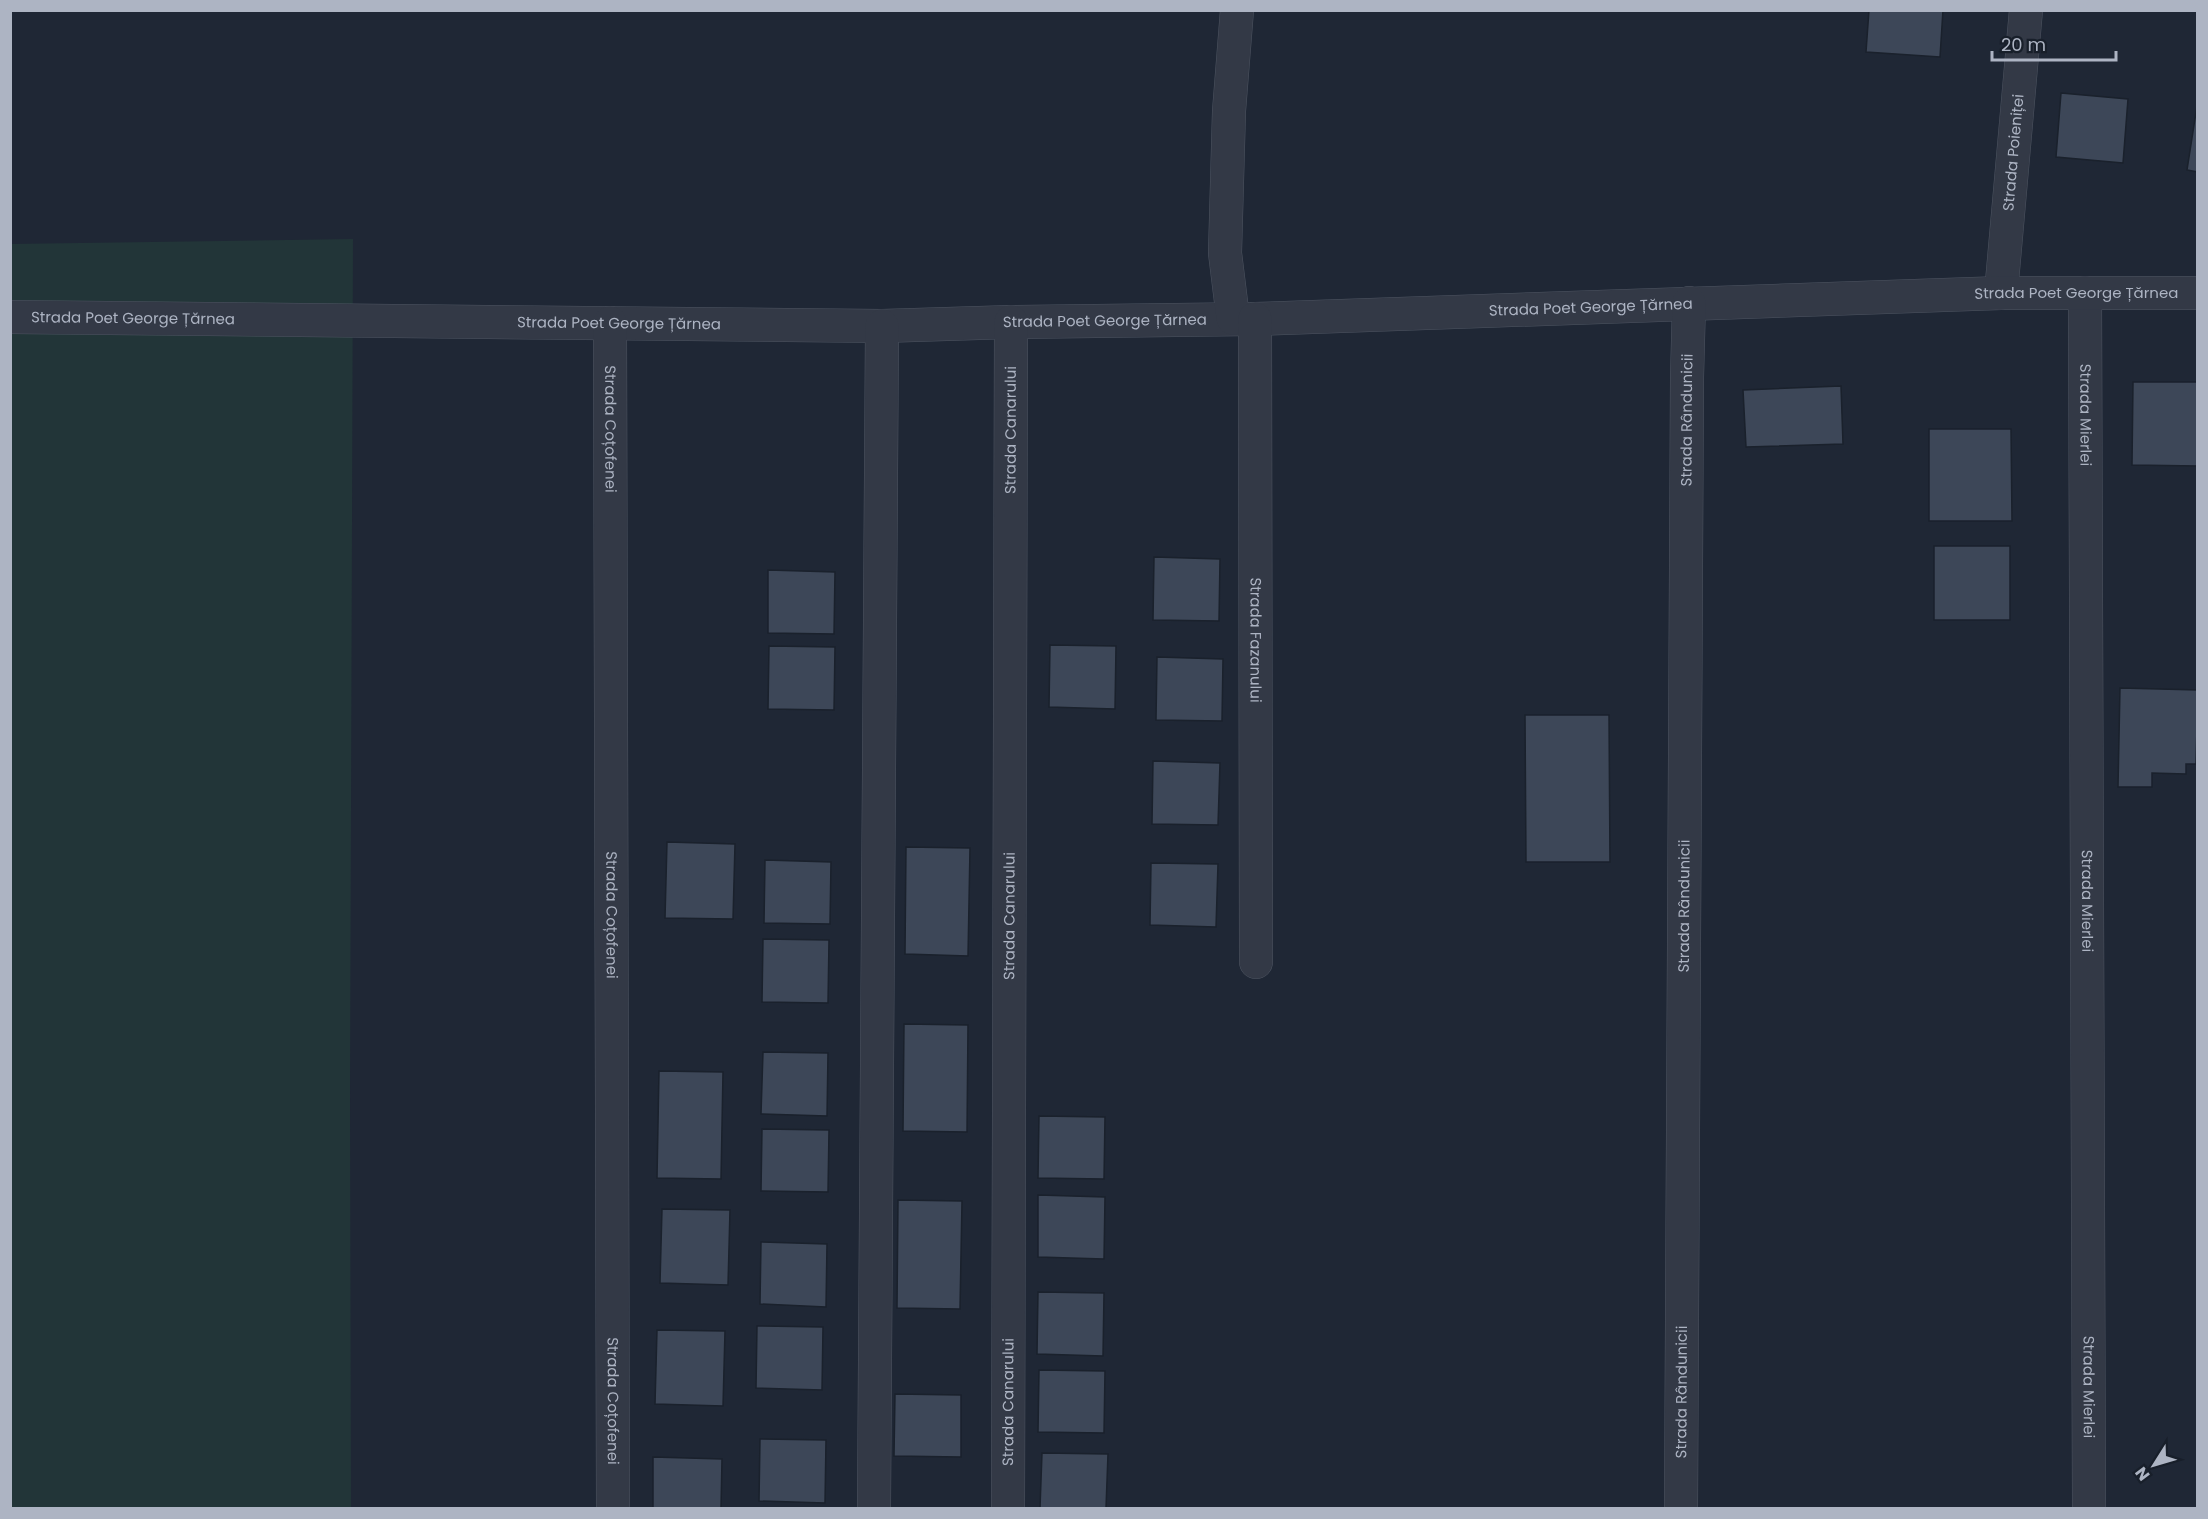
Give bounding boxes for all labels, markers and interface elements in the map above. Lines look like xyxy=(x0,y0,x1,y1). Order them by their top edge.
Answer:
scale bar xyxy=(1992,24,2116,62)
text: 20 m xyxy=(2001,32,2046,57)
street label: Strada Poieniței xyxy=(1997,93,2029,212)
street label: Strada Poet George Țărnea xyxy=(1974,282,2178,304)
street label: Strada Poet George Țărnea xyxy=(1488,293,1693,321)
street label: Strada Poet George Țărnea xyxy=(31,306,235,329)
street label: Strada Poet George Țărnea xyxy=(1003,309,1207,332)
street label: Strada Poet George Țărnea xyxy=(517,311,721,334)
street label: Strada Rândunicii xyxy=(1675,353,1698,486)
street label: Strada Mierlei xyxy=(2075,364,2097,466)
street label: Strada Coțofenei xyxy=(600,365,621,493)
street label: Strada Canarului xyxy=(1000,366,1021,494)
street label: Strada Fazanului xyxy=(1245,577,1267,703)
street label: Strada Rândunicii xyxy=(1673,840,1695,972)
street label: Strada Mierlei xyxy=(2077,850,2098,952)
street label: Strada Coțofenei xyxy=(601,851,623,979)
street label: Strada Canarului xyxy=(998,852,1020,980)
street label: Strada Rândunicii xyxy=(1670,1326,1692,1458)
street label: Strada Mierlei xyxy=(2078,1336,2100,1438)
street label: Strada Coțofenei xyxy=(603,1337,624,1465)
street label: Strada Canarului xyxy=(997,1338,1018,1466)
north arrow xyxy=(2124,1435,2184,1495)
text: N xyxy=(2130,1462,2155,1485)

